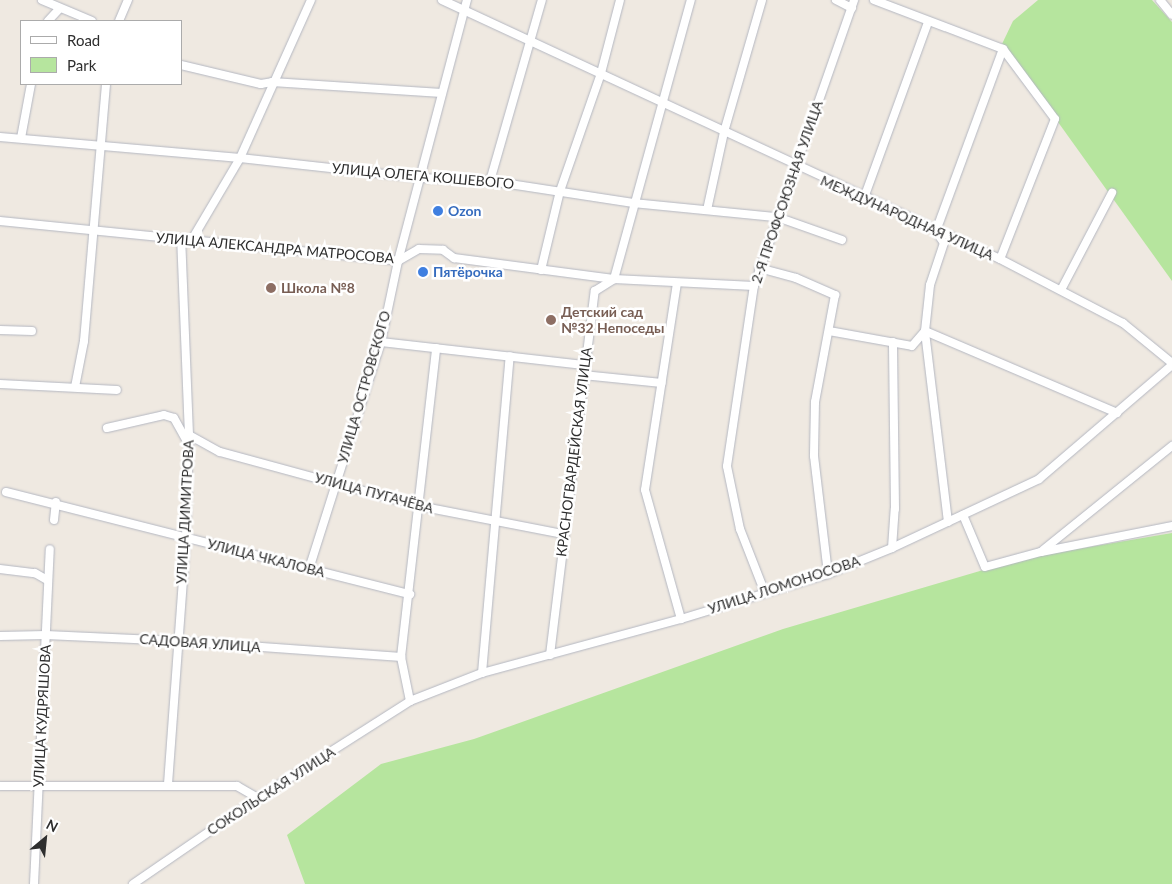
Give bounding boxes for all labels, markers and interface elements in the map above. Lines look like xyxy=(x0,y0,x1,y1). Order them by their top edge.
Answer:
legend xyxy=(20,20,182,85)
text: Road xyxy=(67,31,100,49)
text: Park xyxy=(67,56,96,74)
street label: 2-Я ПРОФСОЮЗНАЯ УЛИЦА xyxy=(748,98,826,286)
street label: УЛИЦА ОЛЕГА КОШЕВОГО xyxy=(331,160,515,192)
street label: МЕЖДУНАРОДНАЯ УЛИЦА xyxy=(818,172,996,264)
place label: Ozon xyxy=(448,203,481,219)
marker: Ozon xyxy=(432,205,444,217)
street label: УЛИЦА АЛЕКСАНДРА МАТРОСОВА xyxy=(155,229,395,267)
place label: Пятёрочка xyxy=(433,264,503,280)
marker: Пятёрочка xyxy=(417,266,429,278)
place label: Школа №8 xyxy=(281,280,355,296)
marker: Школа №8 xyxy=(265,282,277,294)
place label: Детский сад №32 Непоседы xyxy=(561,304,664,336)
street label: УЛИЦА ОСТРОВСКОГО xyxy=(334,309,394,465)
marker: Детский сад №32 Непоседы xyxy=(545,314,557,326)
street label: КРАСНОГВАРДЕЙСКАЯ УЛИЦА xyxy=(553,346,595,558)
street label: УЛИЦА ДИМИТРОВА xyxy=(173,439,197,585)
street label: УЛИЦА ПУГАЧЁВА xyxy=(313,469,435,517)
street label: УЛИЦА ЧКАЛОВА xyxy=(205,535,327,581)
street label: УЛИЦА ЛОМОНОСОВА xyxy=(706,552,862,618)
street label: САДОВАЯ УЛИЦА xyxy=(139,630,261,656)
street label: УЛИЦА КУДРЯШОВА xyxy=(30,644,54,788)
street label: СОКОЛЬСКАЯ УЛИЦА xyxy=(204,743,338,839)
north arrow xyxy=(20,814,70,864)
text: N xyxy=(44,815,61,835)

